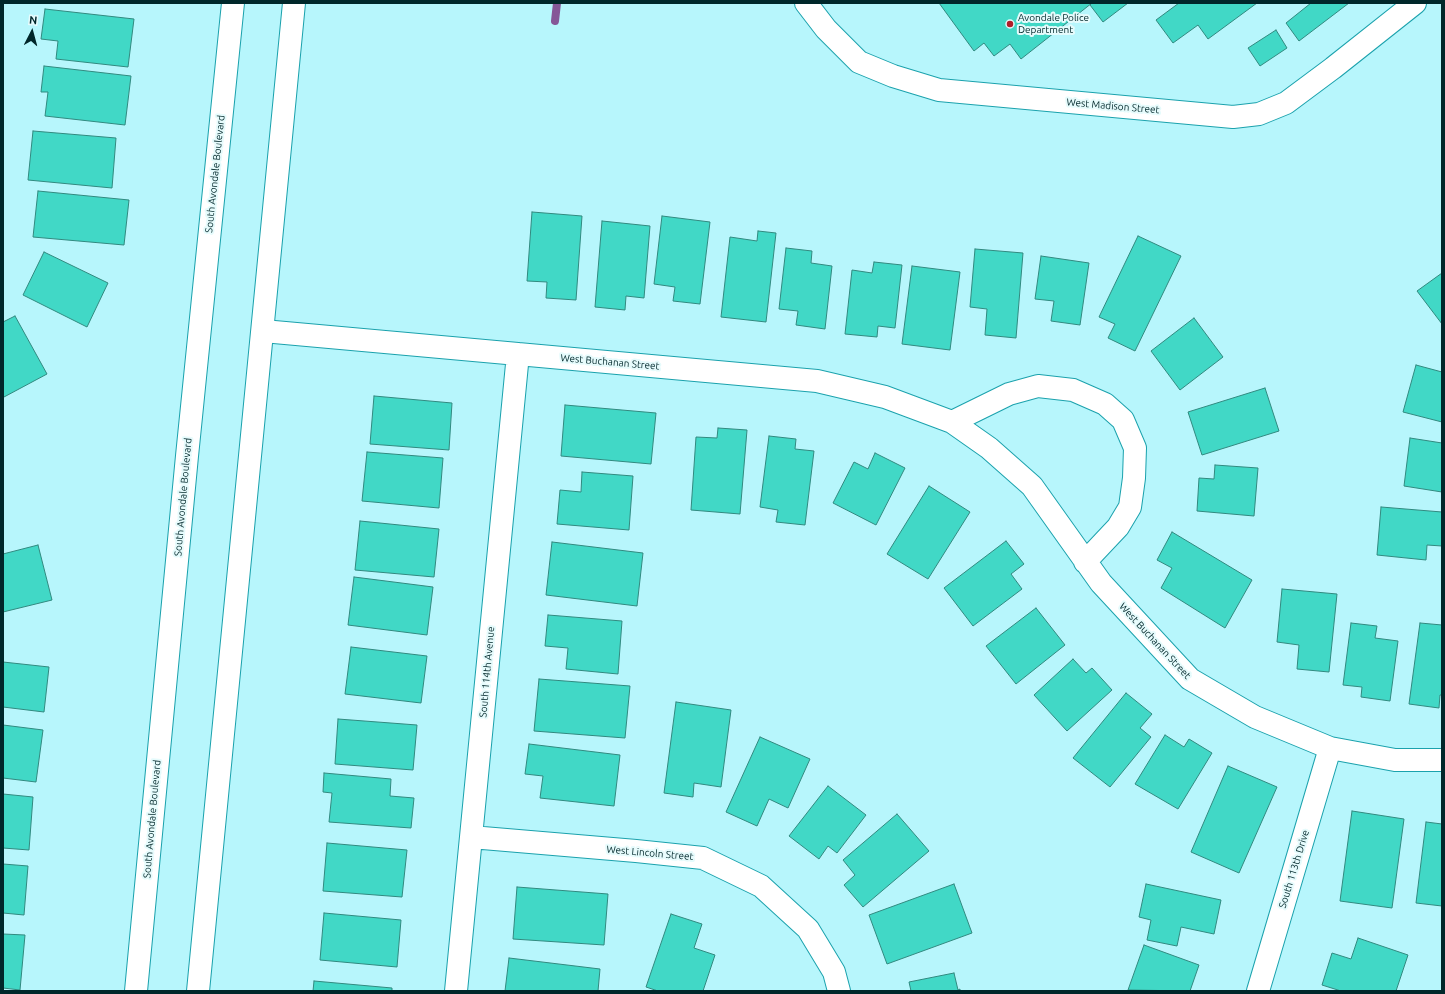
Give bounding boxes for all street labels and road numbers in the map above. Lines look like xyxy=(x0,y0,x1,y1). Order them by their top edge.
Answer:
street label: West Madison Street xyxy=(1066,96,1160,116)
street label: South Avondale Boulevard xyxy=(203,114,227,234)
street label: West Buchanan Street xyxy=(560,352,660,372)
street label: South Avondale Boulevard xyxy=(172,437,194,557)
street label: West Buchanan Street xyxy=(1117,601,1193,681)
street label: South 114th Avenue xyxy=(477,626,497,718)
street label: South Avondale Boulevard xyxy=(141,759,163,879)
street label: South 113th Drive xyxy=(1276,828,1312,910)
street label: West Lincoln Street xyxy=(606,843,694,863)

